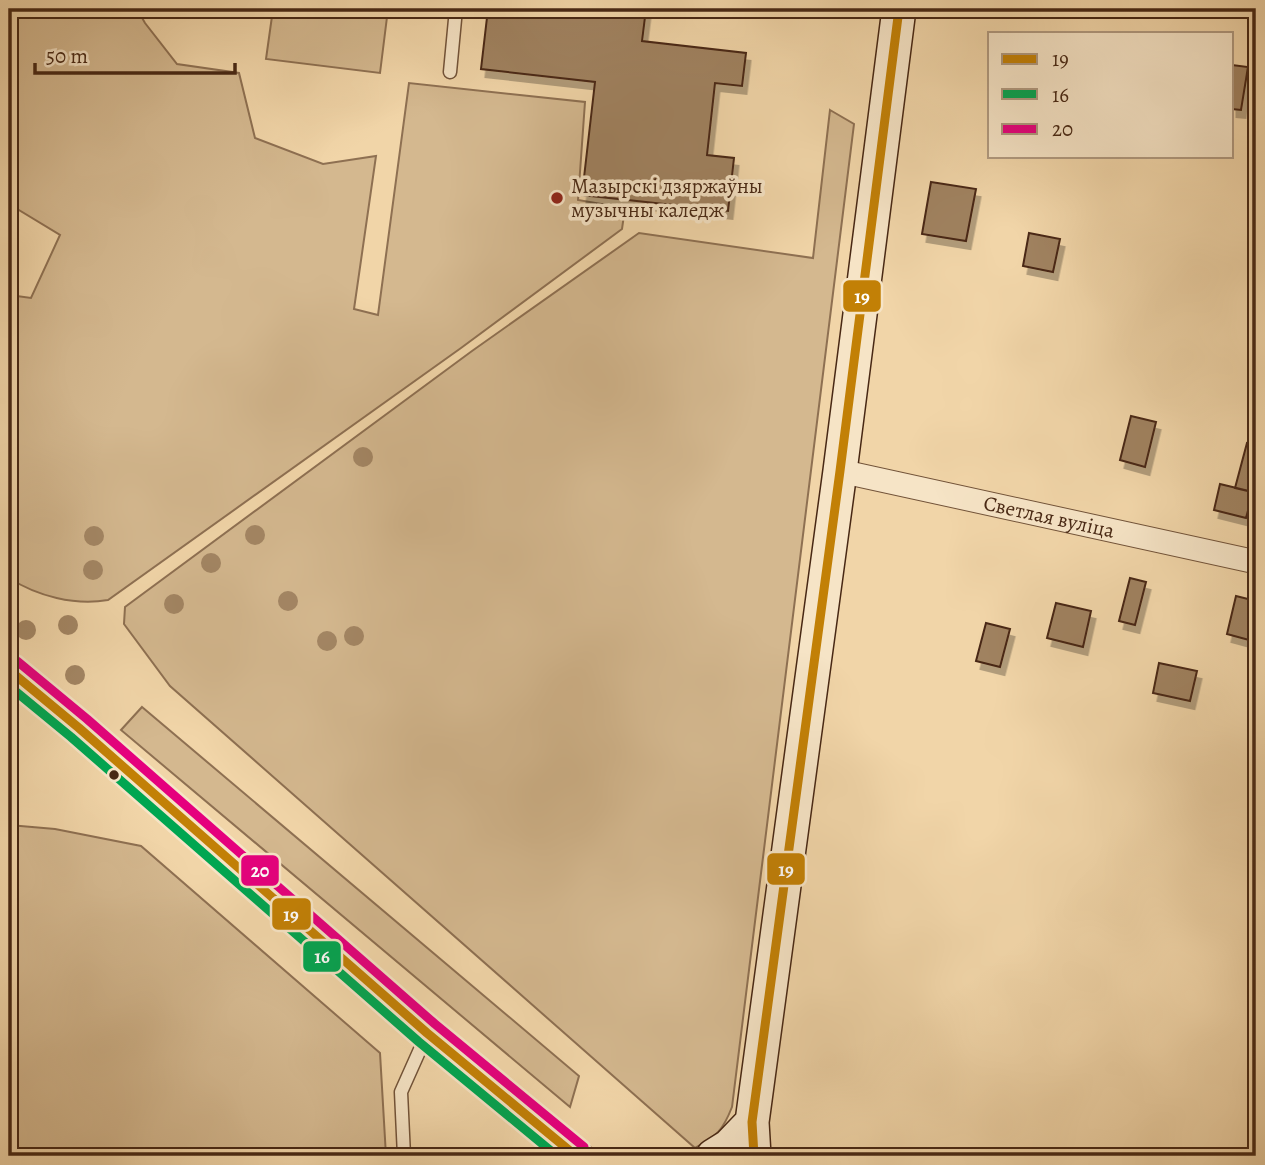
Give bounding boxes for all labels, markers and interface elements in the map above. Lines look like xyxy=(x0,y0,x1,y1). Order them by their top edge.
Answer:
scale bar xyxy=(35,32,234,76)
legend xyxy=(988,32,1234,158)
text: 50 m xyxy=(46,42,88,70)
text: 19 xyxy=(1052,45,1069,73)
text: 16 xyxy=(1052,81,1069,109)
text: 20 xyxy=(1052,115,1073,143)
place label: Мазырскі дзяржаўны музычны каледж xyxy=(571,172,763,224)
marker: Мазырскі дзяржаўны музычны каледж xyxy=(549,190,565,206)
line badge: 19 xyxy=(842,279,882,313)
text: 19 xyxy=(854,284,870,310)
street label: Светлая вуліца xyxy=(981,489,1117,545)
unlabelled marker xyxy=(107,768,121,782)
line badge: 19 xyxy=(766,852,806,886)
line badge: 20 xyxy=(240,854,280,887)
text: 19 xyxy=(778,857,794,883)
text: 20 xyxy=(251,858,270,884)
line badge: 19 xyxy=(271,897,312,931)
text: 19 xyxy=(283,902,299,928)
line badge: 16 xyxy=(302,940,342,973)
text: 16 xyxy=(314,944,330,970)

